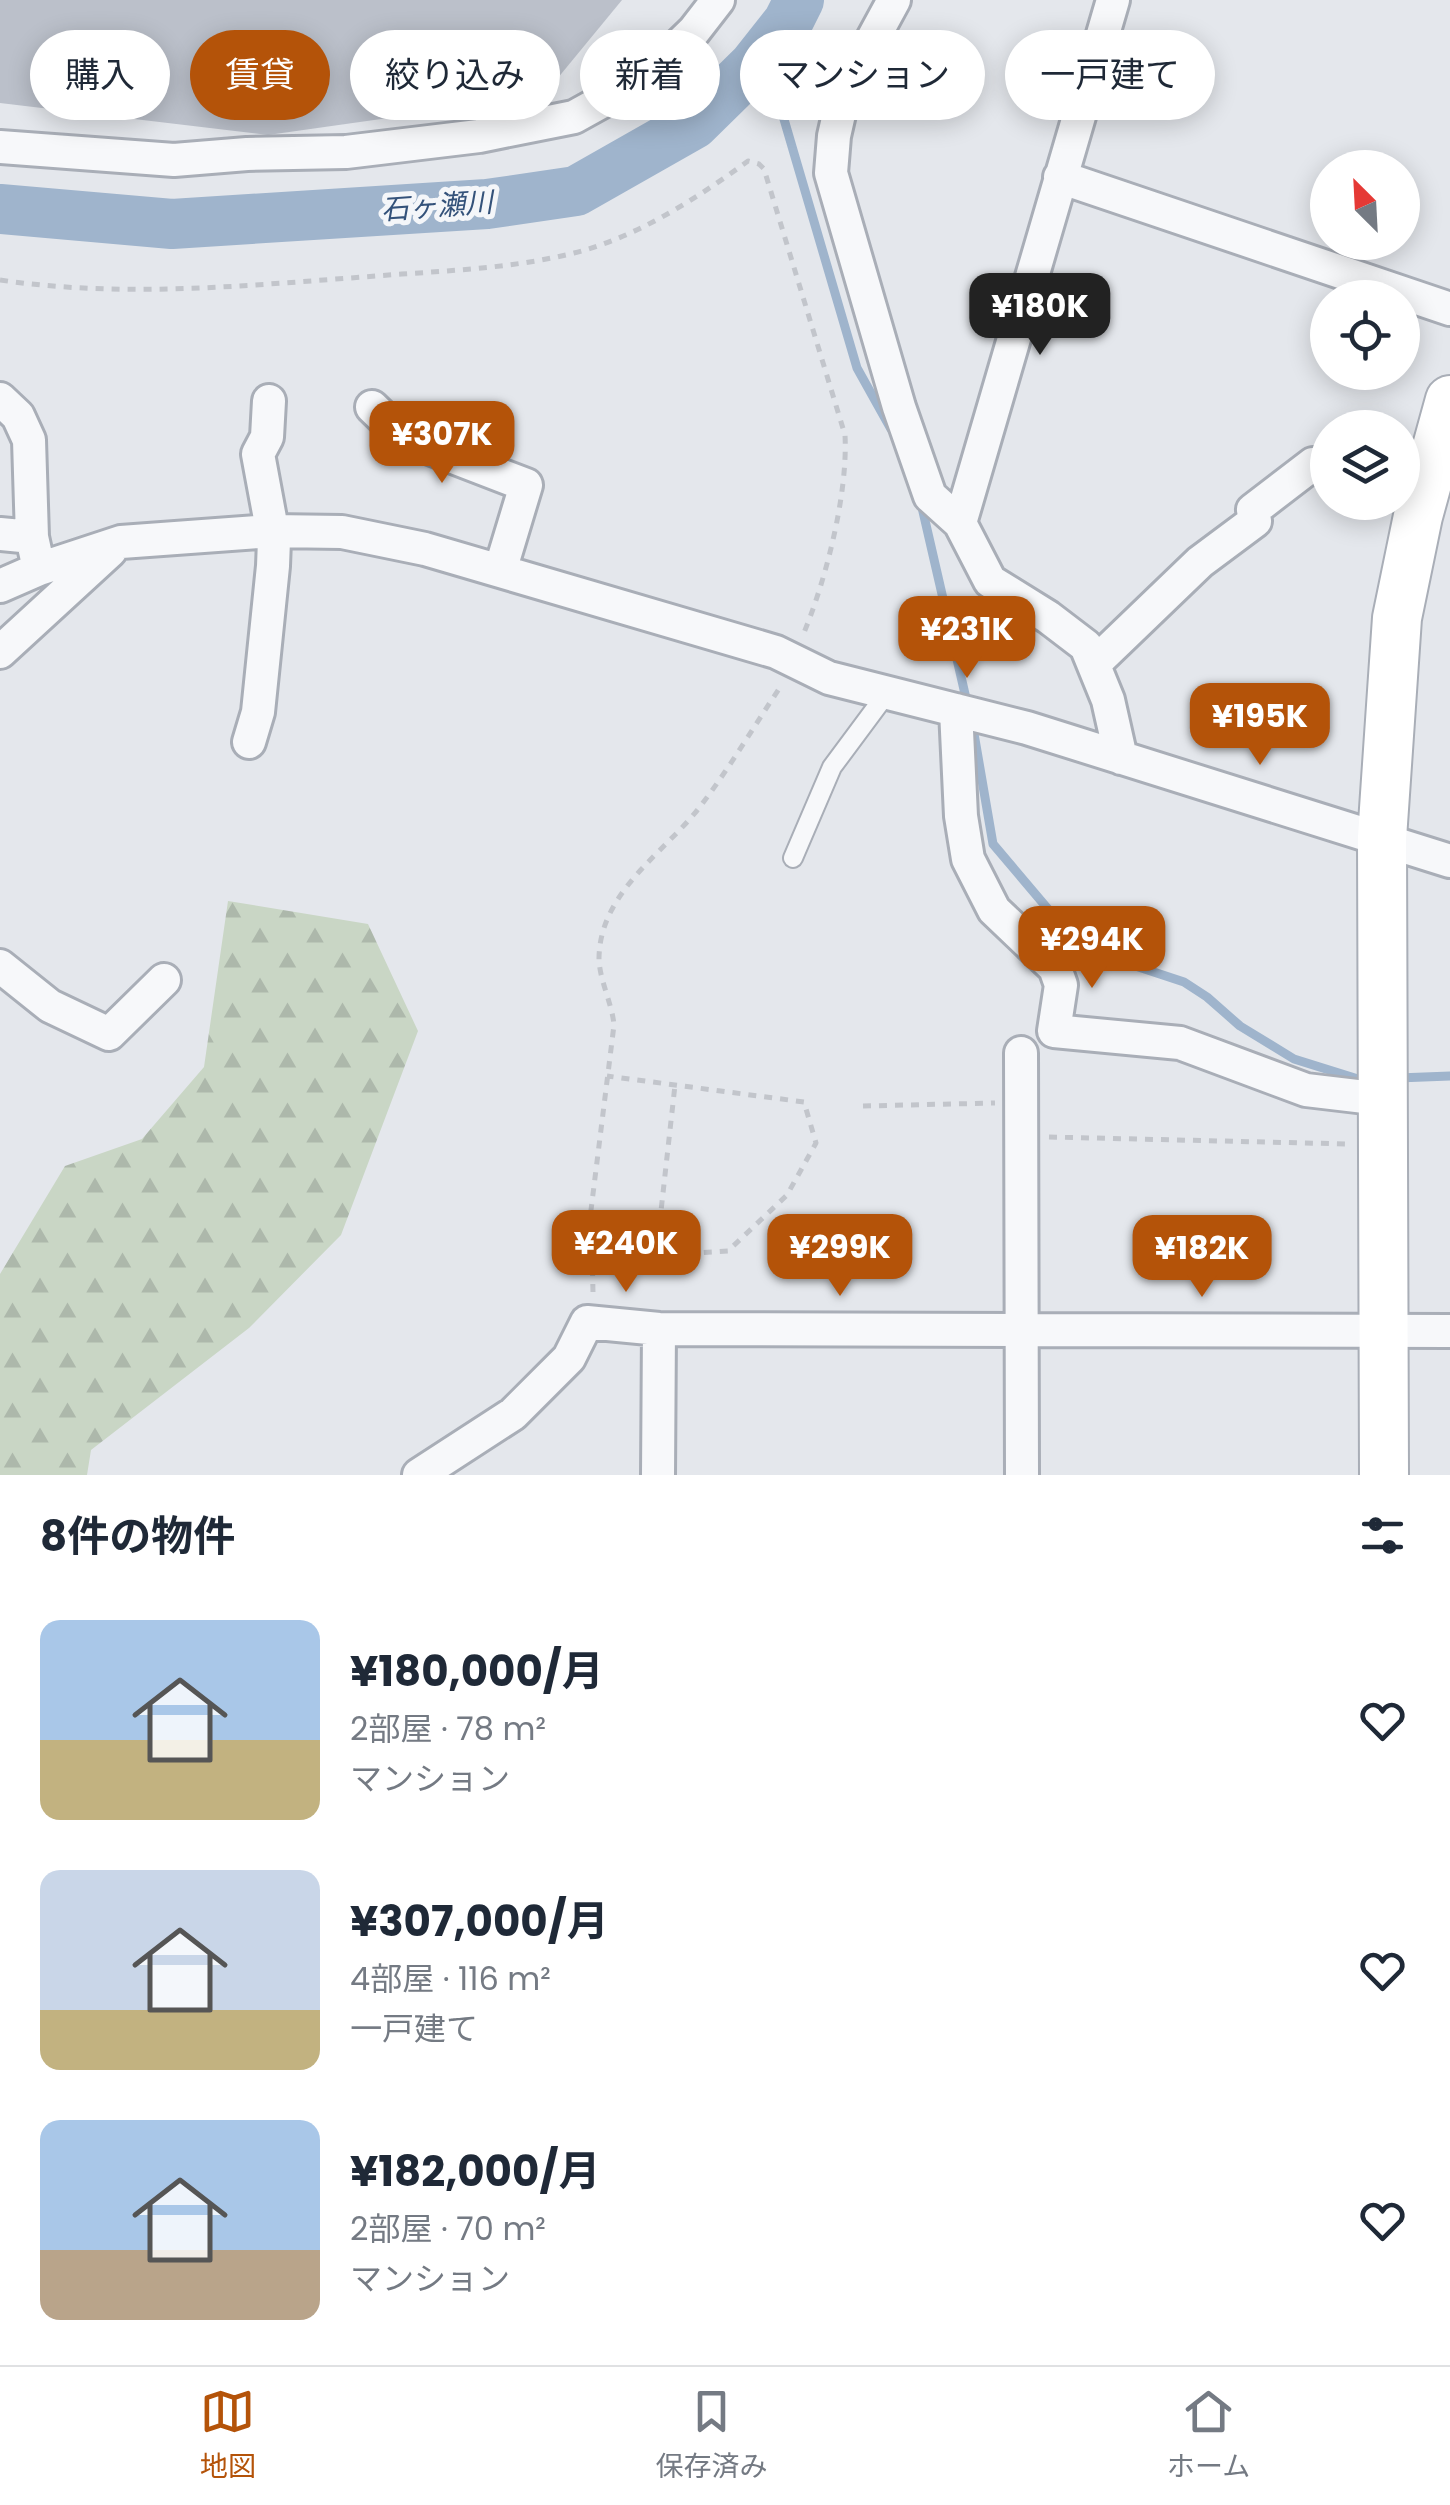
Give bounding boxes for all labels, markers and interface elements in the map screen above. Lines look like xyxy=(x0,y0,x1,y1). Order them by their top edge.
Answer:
chip: 購入 xyxy=(30,30,170,120)
chip: 賃貸 xyxy=(190,30,330,120)
chip: 絞り込み xyxy=(350,30,560,120)
chip: 新着 xyxy=(580,30,720,120)
chip: マンション xyxy=(740,30,985,120)
chip: 一戸建て xyxy=(1005,30,1215,120)
north arrow xyxy=(1310,150,1420,260)
map controls xyxy=(1310,150,1420,520)
water label: 石ヶ瀬川 xyxy=(380,182,497,229)
pin: ¥180K xyxy=(970,273,1110,358)
button: locate xyxy=(1310,280,1420,390)
text: ¥180K xyxy=(991,283,1089,328)
pin: ¥307K xyxy=(372,401,512,486)
button: layers xyxy=(1310,410,1420,520)
text: ¥307K xyxy=(391,411,493,456)
pin: ¥231K xyxy=(897,596,1037,681)
text: ¥231K xyxy=(920,606,1014,651)
pin: ¥195K xyxy=(1190,683,1330,768)
text: ¥195K xyxy=(1212,693,1308,738)
pin: ¥294K xyxy=(1022,906,1162,991)
text: ¥294K xyxy=(1040,916,1144,961)
pin: ¥240K xyxy=(556,1210,696,1295)
pin: ¥299K xyxy=(770,1214,910,1299)
pin: ¥182K xyxy=(1132,1215,1272,1300)
text: ¥240K xyxy=(574,1220,678,1265)
text: ¥299K xyxy=(789,1224,891,1269)
text: ¥182K xyxy=(1155,1225,1249,1270)
text: 8件の物件 xyxy=(40,1507,235,1566)
icon: filters xyxy=(1355,1508,1410,1563)
text: ¥180,000/月 xyxy=(350,1642,604,1701)
icon: home xyxy=(120,1660,240,1780)
icon: heart xyxy=(1355,1693,1410,1748)
text: 2部屋 · 78 m² xyxy=(350,1706,546,1751)
text: マンション xyxy=(350,1756,510,1801)
text: ¥307,000/月 xyxy=(350,1892,609,1951)
icon: home xyxy=(120,1910,240,2030)
icon: heart xyxy=(1355,1943,1410,1998)
text: 4部屋 · 116 m² xyxy=(350,1956,551,2001)
text: 一戸建て xyxy=(350,2006,478,2051)
text: ¥182,000/月 xyxy=(350,2142,600,2201)
icon: home xyxy=(120,2160,240,2280)
icon: heart xyxy=(1355,2193,1410,2248)
text: 2部屋 · 70 m² xyxy=(350,2206,546,2251)
text: マンション xyxy=(350,2256,510,2301)
tab: 地図 xyxy=(200,2384,256,2488)
tab: 保存済み xyxy=(655,2384,767,2488)
tab: ホーム xyxy=(1167,2384,1250,2488)

